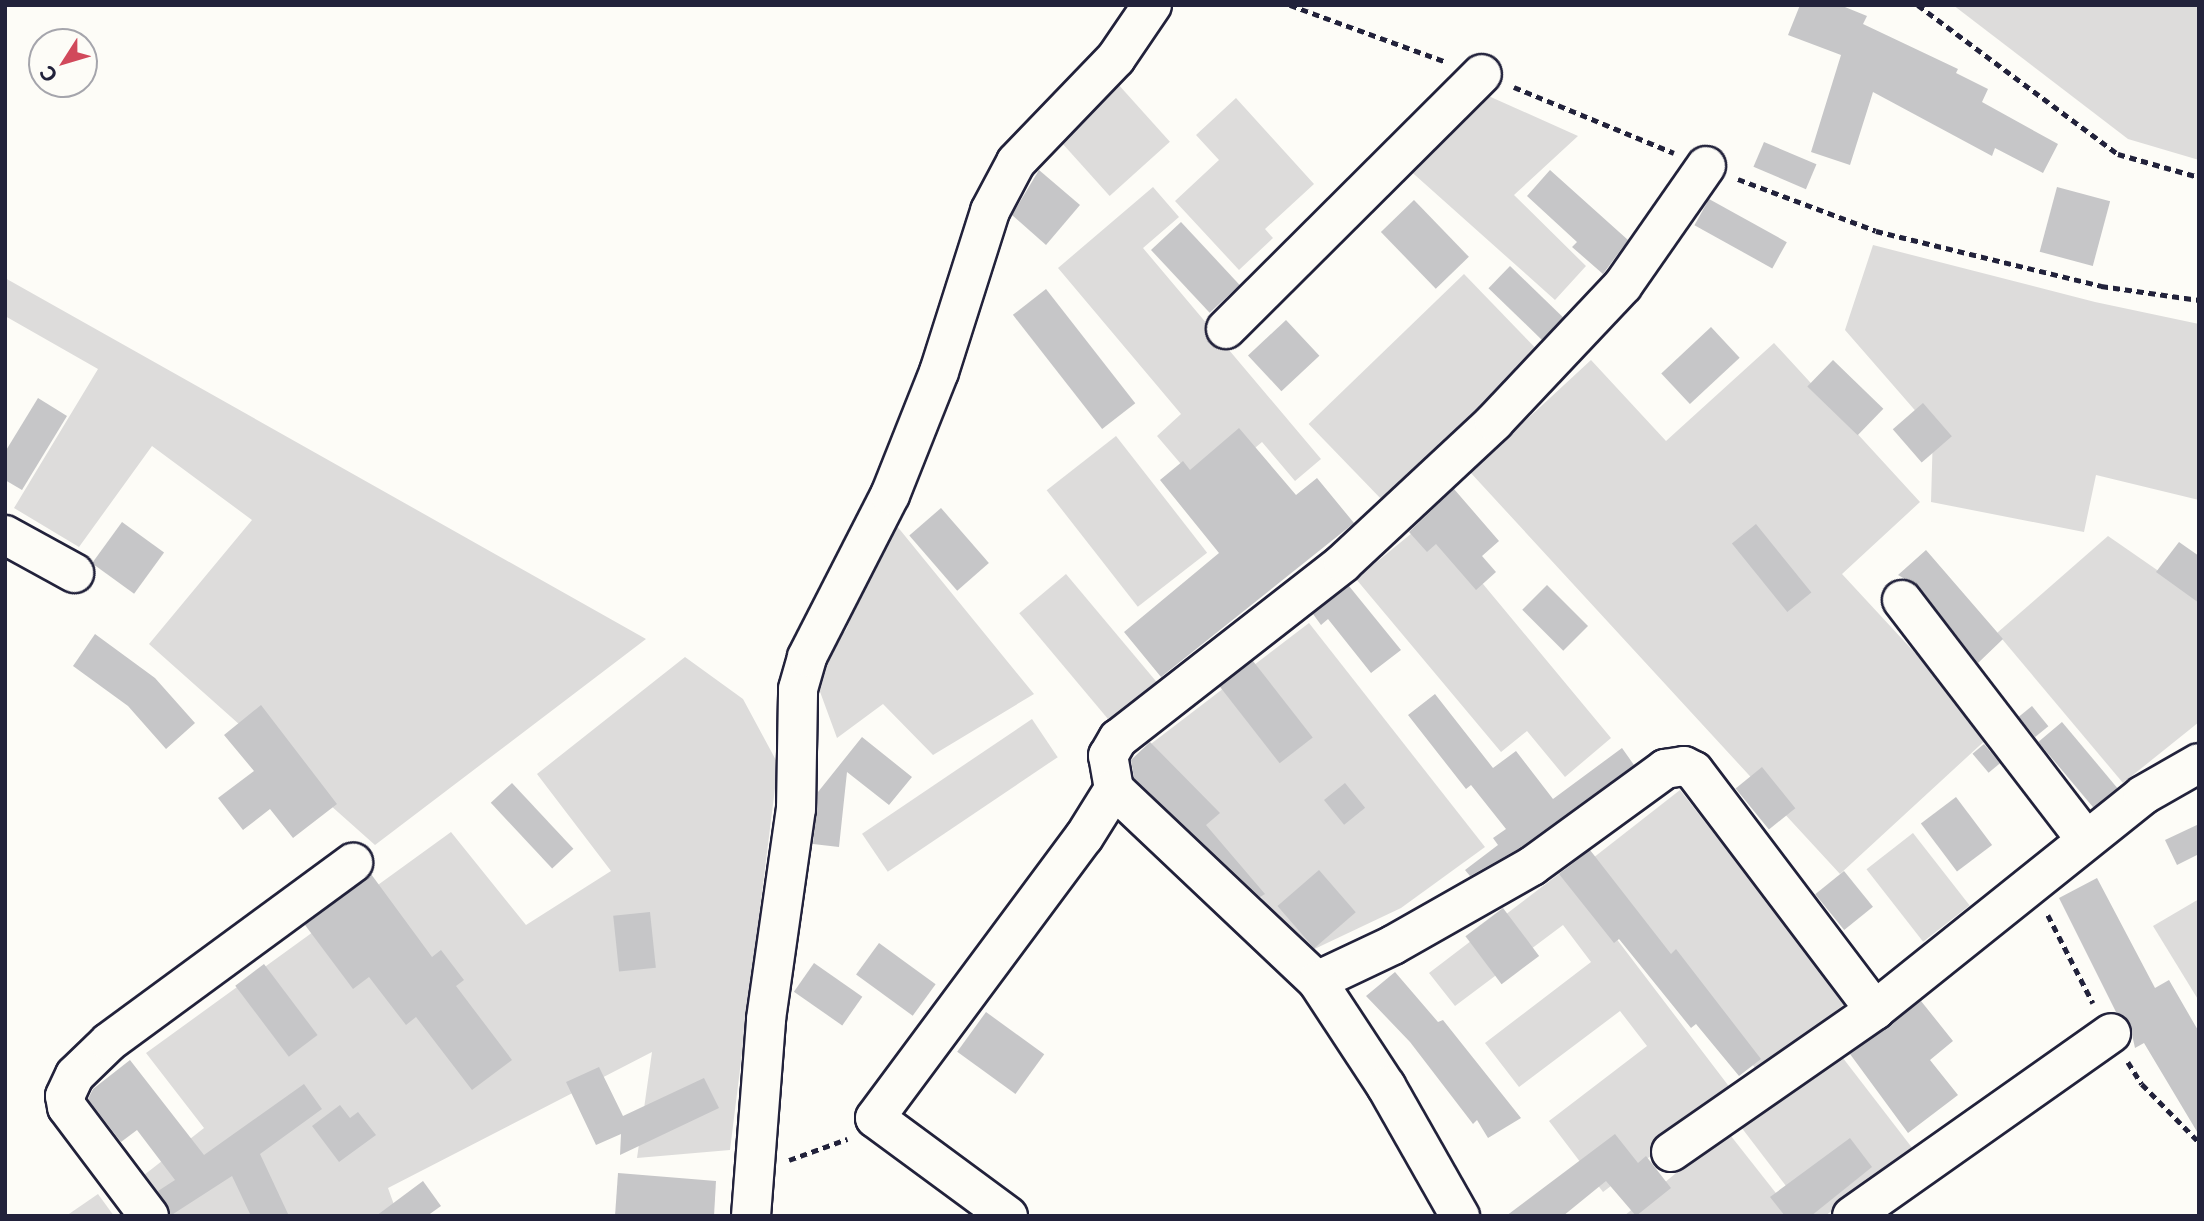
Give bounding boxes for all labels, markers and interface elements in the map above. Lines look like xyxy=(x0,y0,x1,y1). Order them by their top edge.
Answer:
north arrow xyxy=(28,28,98,98)
text: С xyxy=(32,60,63,89)

